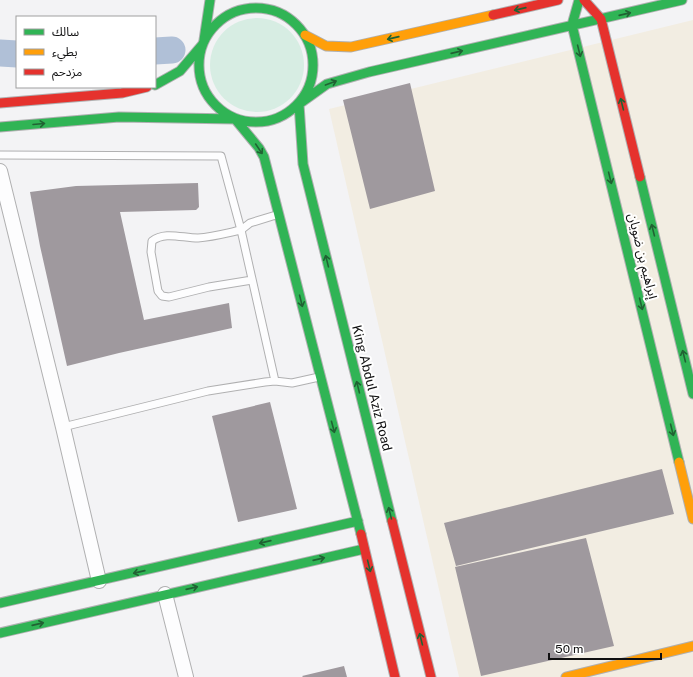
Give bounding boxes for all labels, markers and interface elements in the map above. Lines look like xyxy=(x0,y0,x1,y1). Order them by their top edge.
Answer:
one-way arrow xyxy=(514,5,527,13)
one-way arrow xyxy=(618,9,631,17)
legend xyxy=(16,16,156,88)
text: سالك xyxy=(52,25,79,39)
one-way arrow xyxy=(387,34,400,42)
text: بطيء xyxy=(52,45,78,62)
one-way arrow xyxy=(575,45,583,58)
one-way arrow xyxy=(450,47,463,55)
text: مزدحم xyxy=(52,65,82,81)
one-way arrow xyxy=(325,79,337,87)
one-way arrow xyxy=(618,98,625,111)
one-way arrow xyxy=(32,120,45,128)
one-way arrow xyxy=(255,143,263,154)
one-way arrow xyxy=(607,171,614,184)
street label: إبراهيم بن ضويان xyxy=(622,212,661,301)
one-way arrow xyxy=(648,224,656,237)
one-way arrow xyxy=(323,254,330,267)
one-way arrow xyxy=(298,294,305,307)
one-way arrow xyxy=(638,297,645,310)
street label: King Abdul Aziz Road xyxy=(349,323,395,453)
one-way arrow xyxy=(679,350,687,363)
one-way arrow xyxy=(354,381,362,394)
one-way arrow xyxy=(330,420,338,433)
one-way arrow xyxy=(668,423,676,436)
one-way arrow xyxy=(386,507,393,520)
one-way arrow xyxy=(259,539,272,547)
one-way arrow xyxy=(312,555,325,563)
one-way arrow xyxy=(365,560,373,573)
one-way arrow xyxy=(132,568,145,576)
one-way arrow xyxy=(185,584,198,592)
one-way arrow xyxy=(31,619,44,627)
one-way arrow xyxy=(417,633,424,646)
scale bar xyxy=(549,635,661,661)
text: 50 m xyxy=(555,642,583,656)

